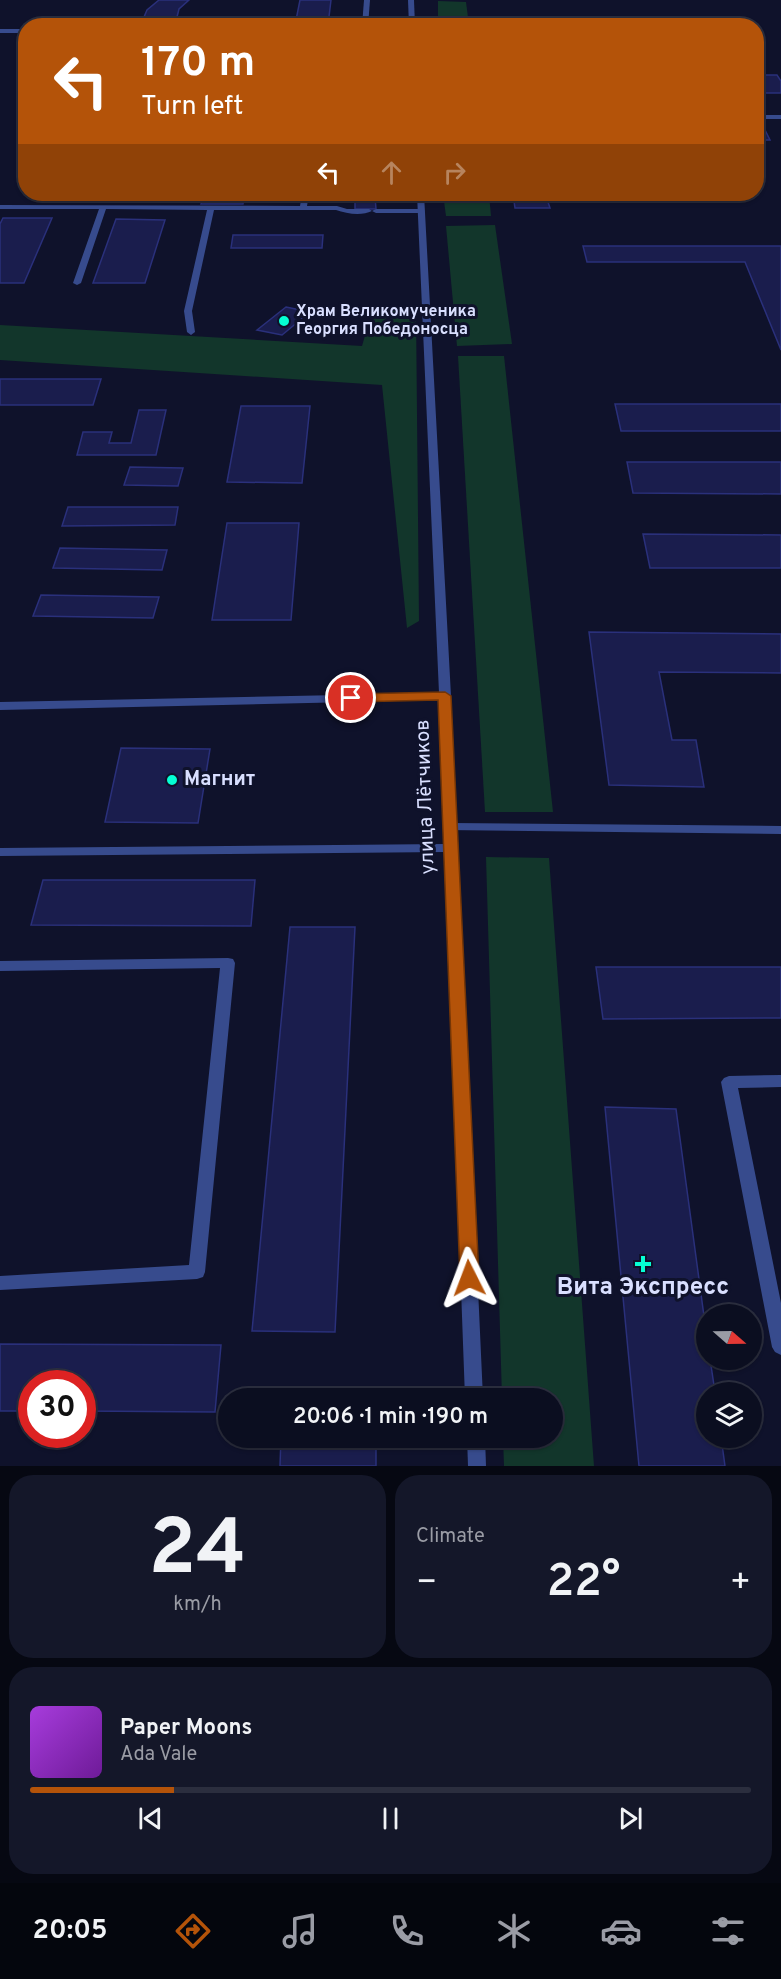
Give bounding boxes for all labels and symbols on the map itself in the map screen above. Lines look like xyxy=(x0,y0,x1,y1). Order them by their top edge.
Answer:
place label: Храм Великомученика Георгия Победоносца xyxy=(296,302,476,340)
marker: Храм Великомученика Георгия Победоносца xyxy=(277,314,291,328)
pin xyxy=(325,672,376,723)
street label: улица Лётчиков xyxy=(410,719,442,875)
place label: Магнит xyxy=(184,767,255,793)
marker: Магнит xyxy=(165,773,179,787)
position arrow xyxy=(437,1246,501,1310)
marker: Вита Экспресс xyxy=(636,1257,650,1271)
place label: Вита Экспресс xyxy=(557,1273,729,1303)
north arrow xyxy=(696,1304,762,1370)
speed limit sign: 30 xyxy=(18,1370,96,1448)

